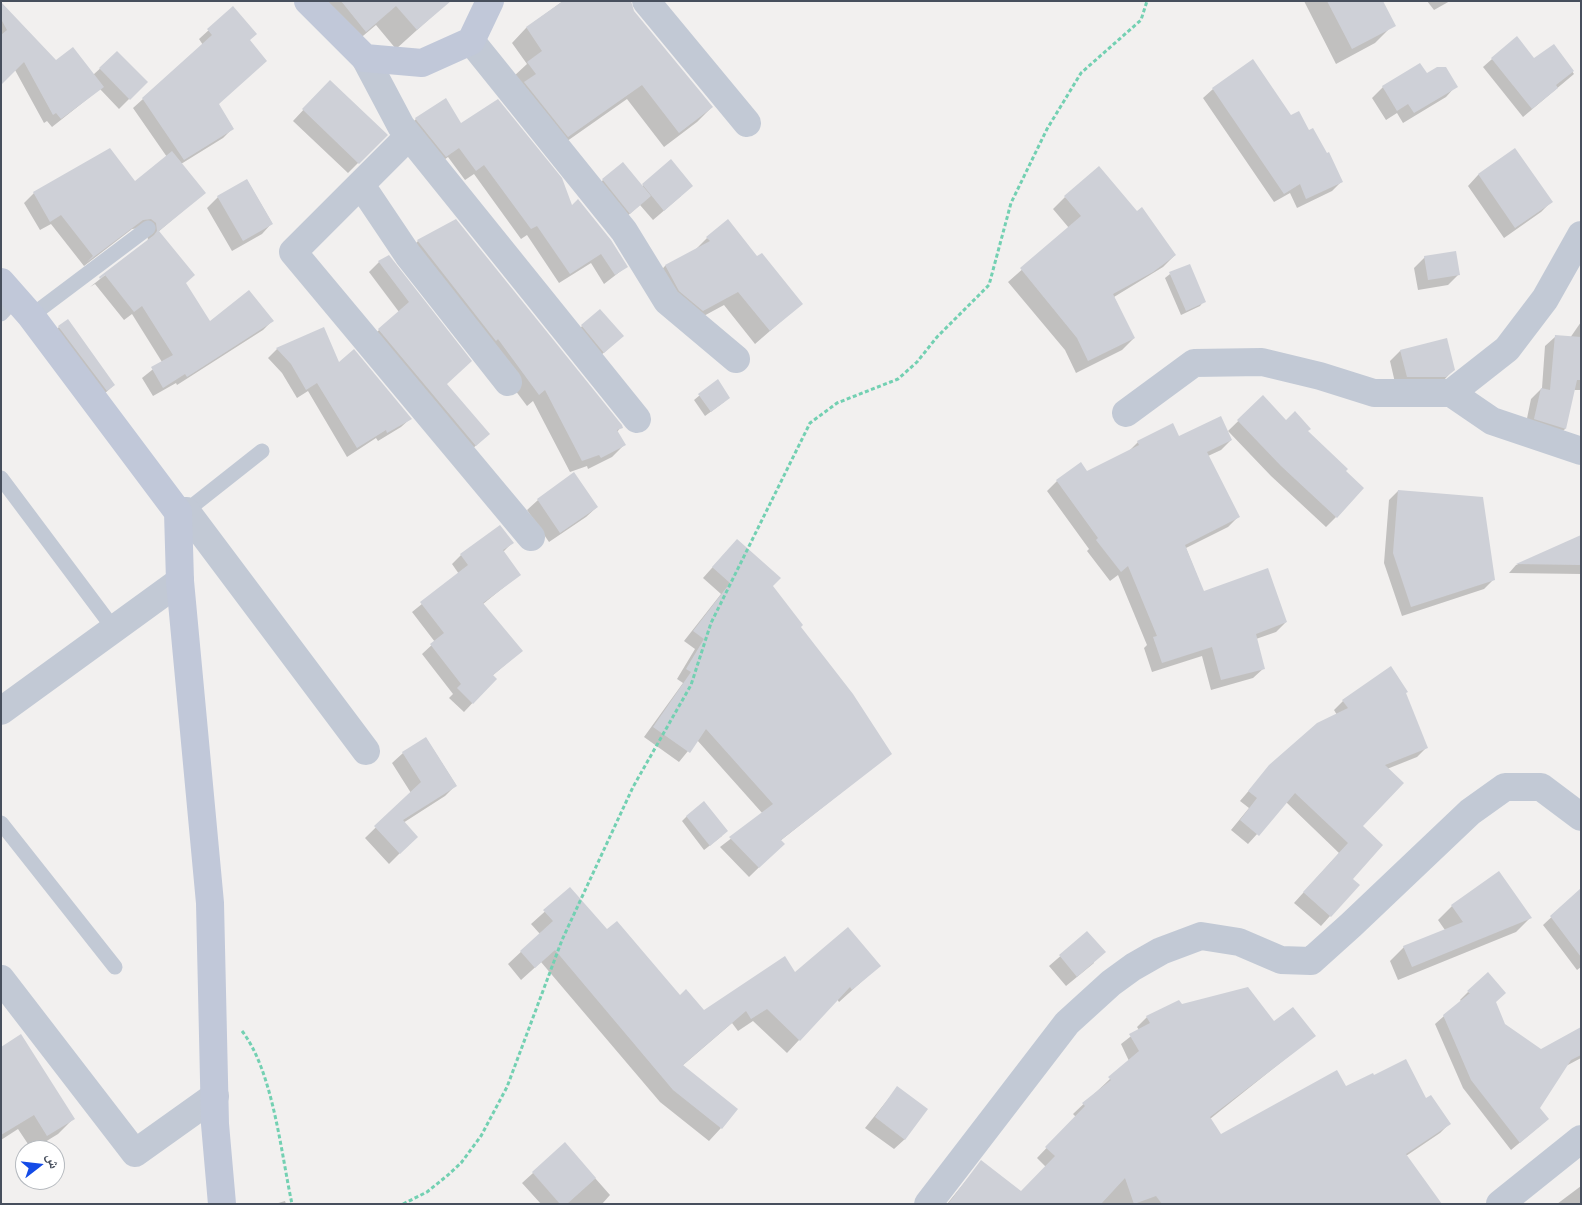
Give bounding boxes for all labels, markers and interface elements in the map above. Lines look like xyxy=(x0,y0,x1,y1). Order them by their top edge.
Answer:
north arrow xyxy=(15,1140,65,1190)
text: ش xyxy=(42,1151,65,1171)

